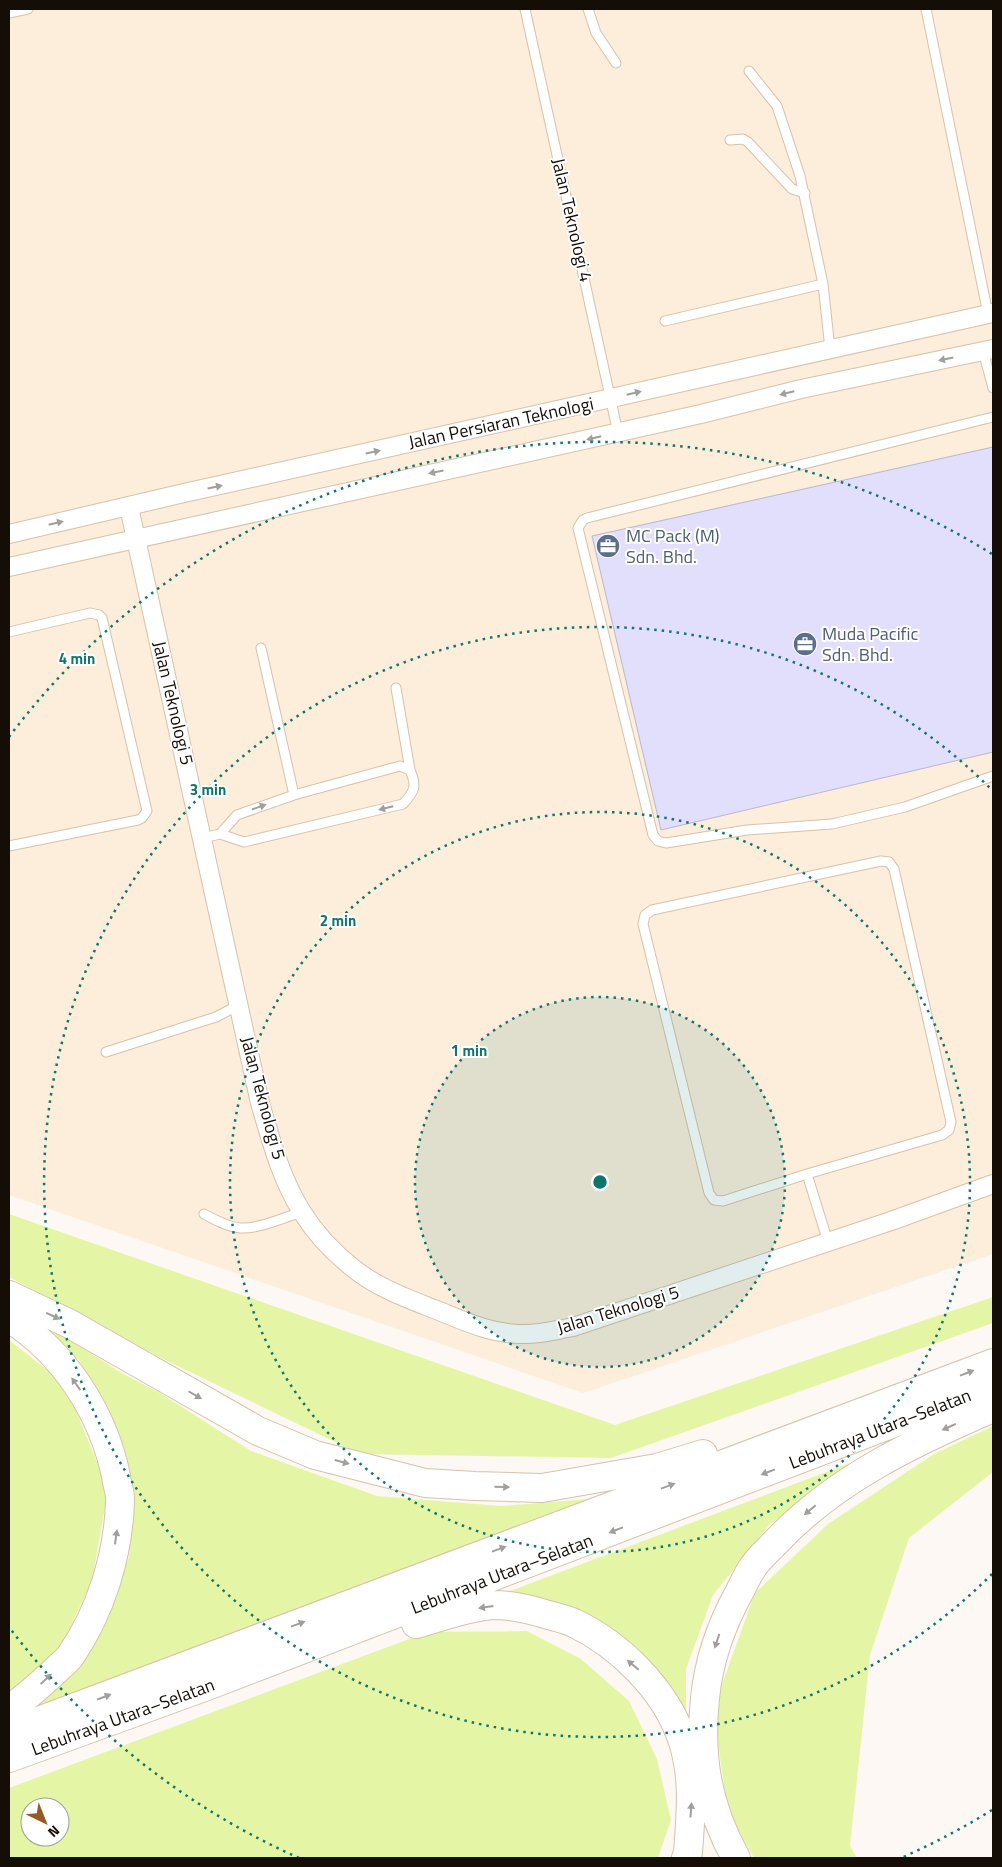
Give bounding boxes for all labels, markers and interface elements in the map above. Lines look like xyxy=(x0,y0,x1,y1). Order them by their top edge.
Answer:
street label: Jalan Teknologi 4 xyxy=(545,155,600,285)
one-way arrow xyxy=(938,355,953,363)
one-way arrow xyxy=(627,389,643,397)
one-way arrow xyxy=(779,389,794,397)
street label: Jalan Persiaran Teknologi xyxy=(406,390,596,455)
one-way arrow xyxy=(587,434,602,442)
one-way arrow xyxy=(366,447,382,455)
one-way arrow xyxy=(427,469,443,477)
one-way arrow xyxy=(207,483,222,491)
one-way arrow xyxy=(49,519,64,527)
place label: MC Pack (M) Sdn. Bhd. xyxy=(626,522,720,570)
office icon: MC Pack (M) Sdn. Bhd. xyxy=(595,533,621,559)
place label: Muda Pacific Sdn. Bhd. xyxy=(822,620,918,668)
office icon: Muda Pacific Sdn. Bhd. xyxy=(792,631,818,657)
street label: Jalan Teknologi 5 xyxy=(146,638,201,768)
text: 4 min xyxy=(59,647,95,670)
text: 3 min xyxy=(190,778,226,801)
one-way arrow xyxy=(251,803,266,810)
one-way arrow xyxy=(378,804,393,812)
text: 2 min xyxy=(320,909,356,932)
street label: Jalan Teknologi 5 xyxy=(234,1033,293,1163)
text: 1 min xyxy=(451,1039,487,1062)
centre of rings xyxy=(591,1173,609,1191)
street label: Jalan Teknologi 5 xyxy=(553,1278,682,1341)
one-way arrow xyxy=(46,1312,60,1320)
one-way arrow xyxy=(960,1369,975,1376)
one-way arrow xyxy=(71,1377,81,1391)
street label: Lebuhraya Utara–Selatan xyxy=(785,1381,975,1476)
one-way arrow xyxy=(187,1391,202,1399)
one-way arrow xyxy=(942,1424,956,1432)
one-way arrow xyxy=(334,1458,350,1466)
one-way arrow xyxy=(760,1468,775,1476)
one-way arrow xyxy=(660,1482,675,1489)
one-way arrow xyxy=(494,1483,510,1491)
one-way arrow xyxy=(803,1505,816,1516)
street label: Lebuhraya Utara–Selatan xyxy=(407,1526,597,1621)
one-way arrow xyxy=(608,1526,623,1534)
one-way arrow xyxy=(112,1528,120,1544)
one-way arrow xyxy=(492,1545,507,1553)
one-way arrow xyxy=(478,1603,494,1611)
one-way arrow xyxy=(290,1620,305,1627)
one-way arrow xyxy=(713,1633,721,1648)
one-way arrow xyxy=(626,1659,639,1670)
street label: Lebuhraya Utara–Selatan xyxy=(28,1671,218,1762)
one-way arrow xyxy=(40,1673,52,1685)
one-way arrow xyxy=(96,1693,111,1700)
north arrow xyxy=(20,1797,70,1847)
one-way arrow xyxy=(688,1802,696,1818)
text: N xyxy=(43,1821,65,1843)

